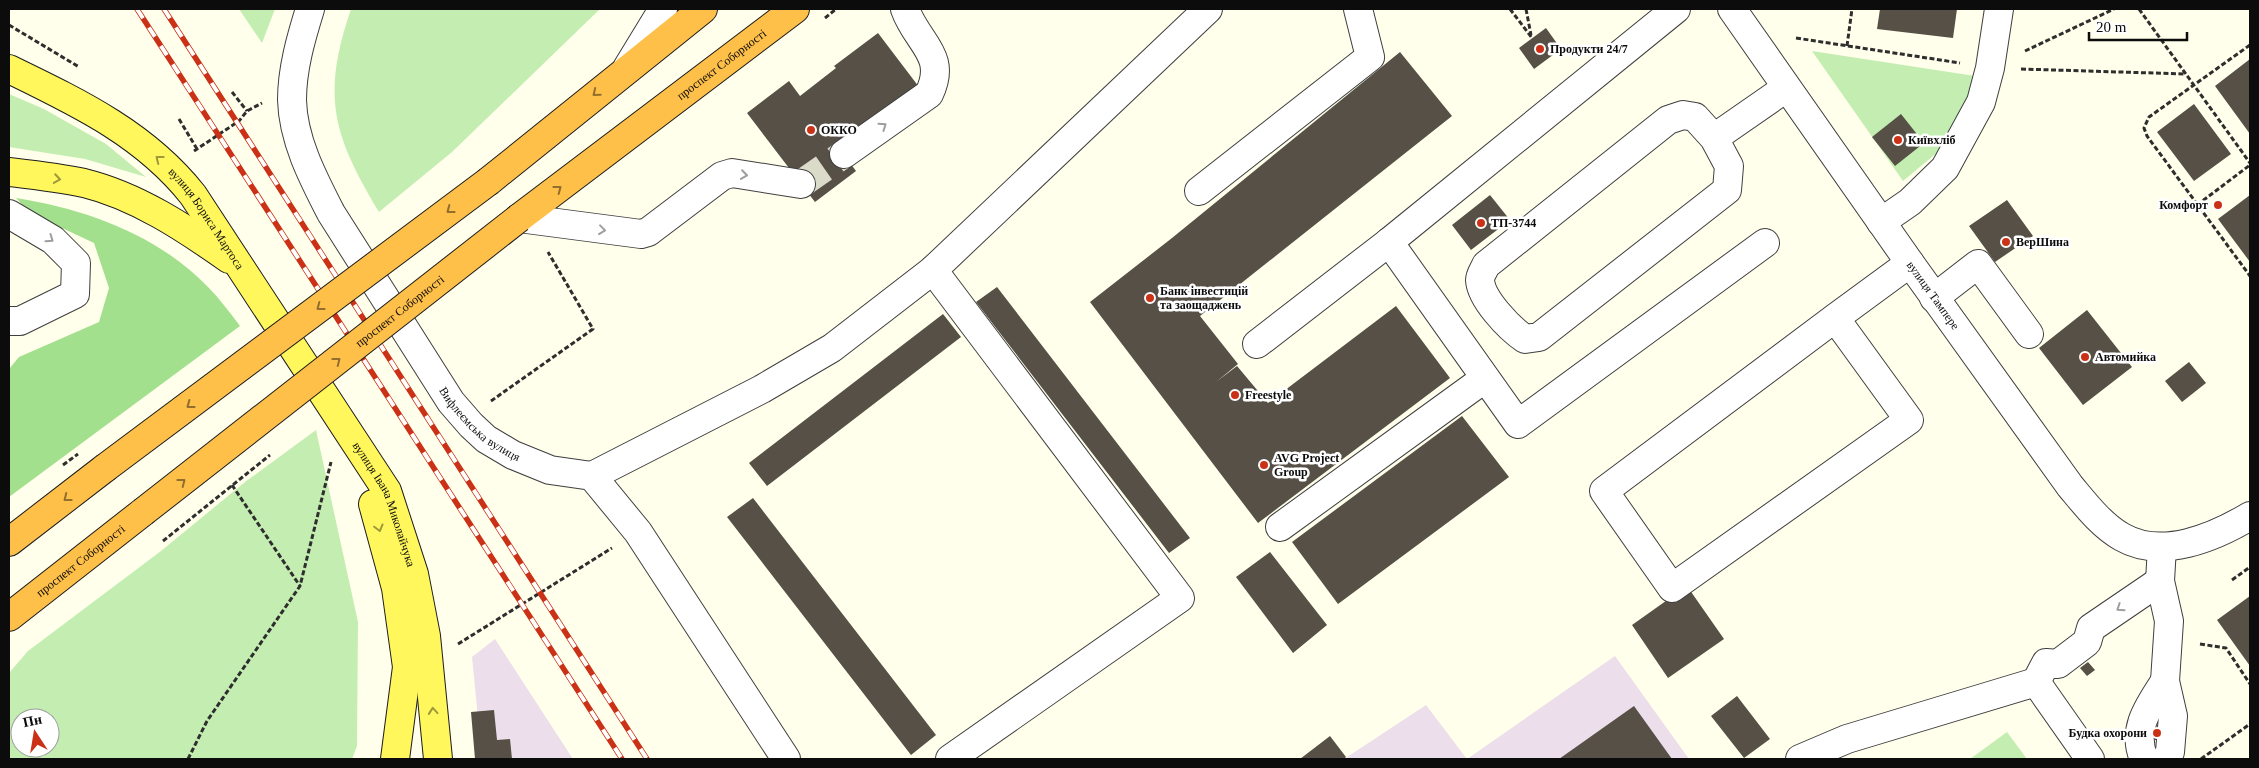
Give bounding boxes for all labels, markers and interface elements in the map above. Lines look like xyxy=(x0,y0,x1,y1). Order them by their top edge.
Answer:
scale bar xyxy=(2089,10,2186,42)
text: 20 m xyxy=(2096,19,2127,35)
street label: проспект Соборності xyxy=(674,26,769,103)
place label: Продукти 24/7 xyxy=(1550,42,1628,56)
marker: Продукти 24/7 xyxy=(1534,43,1546,55)
one-way arrow xyxy=(592,88,601,97)
place label: ОККО xyxy=(821,123,857,137)
one-way arrow xyxy=(877,123,887,132)
marker: ОККО xyxy=(805,124,817,136)
place label: Київхліб xyxy=(1908,133,1956,147)
marker: Київхліб xyxy=(1892,134,1904,146)
one-way arrow xyxy=(156,156,165,164)
street label: вулиця Бориса Мартоса xyxy=(166,165,247,273)
one-way arrow xyxy=(740,169,749,179)
one-way arrow xyxy=(53,173,61,184)
one-way arrow xyxy=(552,186,562,195)
place label: Комфорт xyxy=(2159,198,2208,212)
marker: Комфорт xyxy=(2212,199,2224,211)
one-way arrow xyxy=(446,204,456,213)
place label: ТП-3744 xyxy=(1491,216,1536,230)
marker: ТП-3744 xyxy=(1475,217,1487,229)
one-way arrow xyxy=(598,224,606,235)
one-way arrow xyxy=(44,233,54,242)
place label: ВерШина xyxy=(2016,235,2069,249)
marker: ВерШина xyxy=(2000,236,2012,248)
street label: вулиця Тампере xyxy=(1904,258,1963,332)
street label: проспект Соборності xyxy=(353,272,447,350)
place label: Банк інвестицій та заощаджень xyxy=(1160,284,1248,312)
marker: Банк інвестицій та заощаджень xyxy=(1144,292,1156,304)
one-way arrow xyxy=(317,302,326,310)
place label: Автомийка xyxy=(2095,350,2156,364)
marker: Автомийка xyxy=(2079,351,2091,363)
one-way arrow xyxy=(331,358,340,366)
street label: Вифлеємська вулиця xyxy=(436,384,523,464)
place label: Freestyle xyxy=(1245,388,1292,402)
marker: Freestyle xyxy=(1229,389,1241,401)
one-way arrow xyxy=(186,399,196,408)
street label: вулиця Івана Миколайчука xyxy=(350,439,418,569)
place label: AVG Project Group xyxy=(1274,451,1339,479)
marker: AVG Project Group xyxy=(1258,459,1270,471)
one-way arrow xyxy=(176,480,185,488)
one-way arrow xyxy=(63,492,72,501)
street label: проспект Соборності xyxy=(34,521,128,600)
one-way arrow xyxy=(374,524,384,532)
one-way arrow xyxy=(2116,602,2125,612)
one-way arrow xyxy=(428,706,439,714)
north arrow xyxy=(10,708,60,758)
text: Пн xyxy=(22,711,43,730)
place label: Будка охорони xyxy=(2069,726,2147,740)
marker: Будка охорони xyxy=(2151,727,2163,739)

